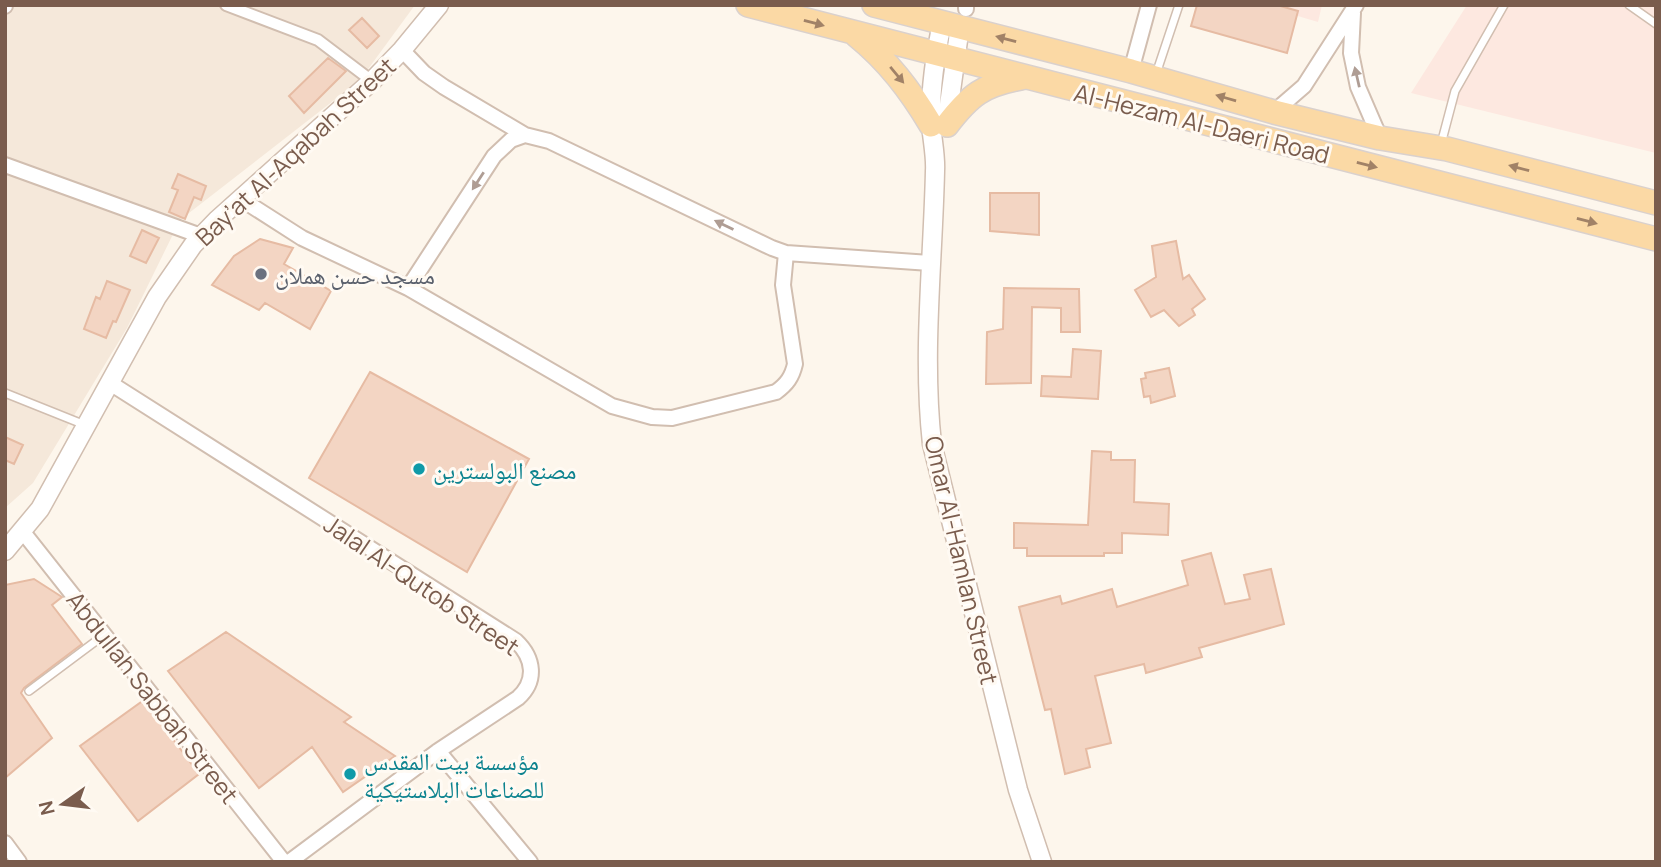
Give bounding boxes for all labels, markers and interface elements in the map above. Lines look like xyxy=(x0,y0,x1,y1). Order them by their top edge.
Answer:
one-way arrow xyxy=(804,18,825,28)
one-way arrow xyxy=(996,33,1017,43)
street label: Bay’at Al-Aqabah Street xyxy=(188,49,402,253)
one-way arrow xyxy=(889,66,904,83)
one-way arrow xyxy=(1351,66,1362,88)
street label: Al-Hezam Al-Daeri Road xyxy=(1071,75,1333,171)
one-way arrow xyxy=(1215,93,1236,103)
one-way arrow xyxy=(1356,160,1378,171)
one-way arrow xyxy=(1508,162,1529,172)
one-way arrow xyxy=(471,171,484,190)
one-way arrow xyxy=(1577,216,1599,227)
one-way arrow xyxy=(714,219,734,231)
place label: مسجد حسن هملان xyxy=(275,258,435,291)
marker: مسجد حسن هملان xyxy=(253,266,269,282)
street label: Omar Al-Hamlan Street xyxy=(917,433,1007,687)
place label: مصنع البولسترين xyxy=(433,453,577,486)
marker: مصنع البولسترين xyxy=(411,461,427,477)
street label: Jalal Al-Qutob Street xyxy=(318,507,526,663)
street label: Abdullah Sabbah Street xyxy=(60,584,246,810)
place label: مؤسسة بيت المقدس للصناعات البلاستيكية xyxy=(364,744,544,805)
marker: مؤسسة بيت المقدس للصناعات البلاستيكية xyxy=(342,766,358,782)
north arrow xyxy=(28,769,98,839)
text: N xyxy=(32,798,61,818)

